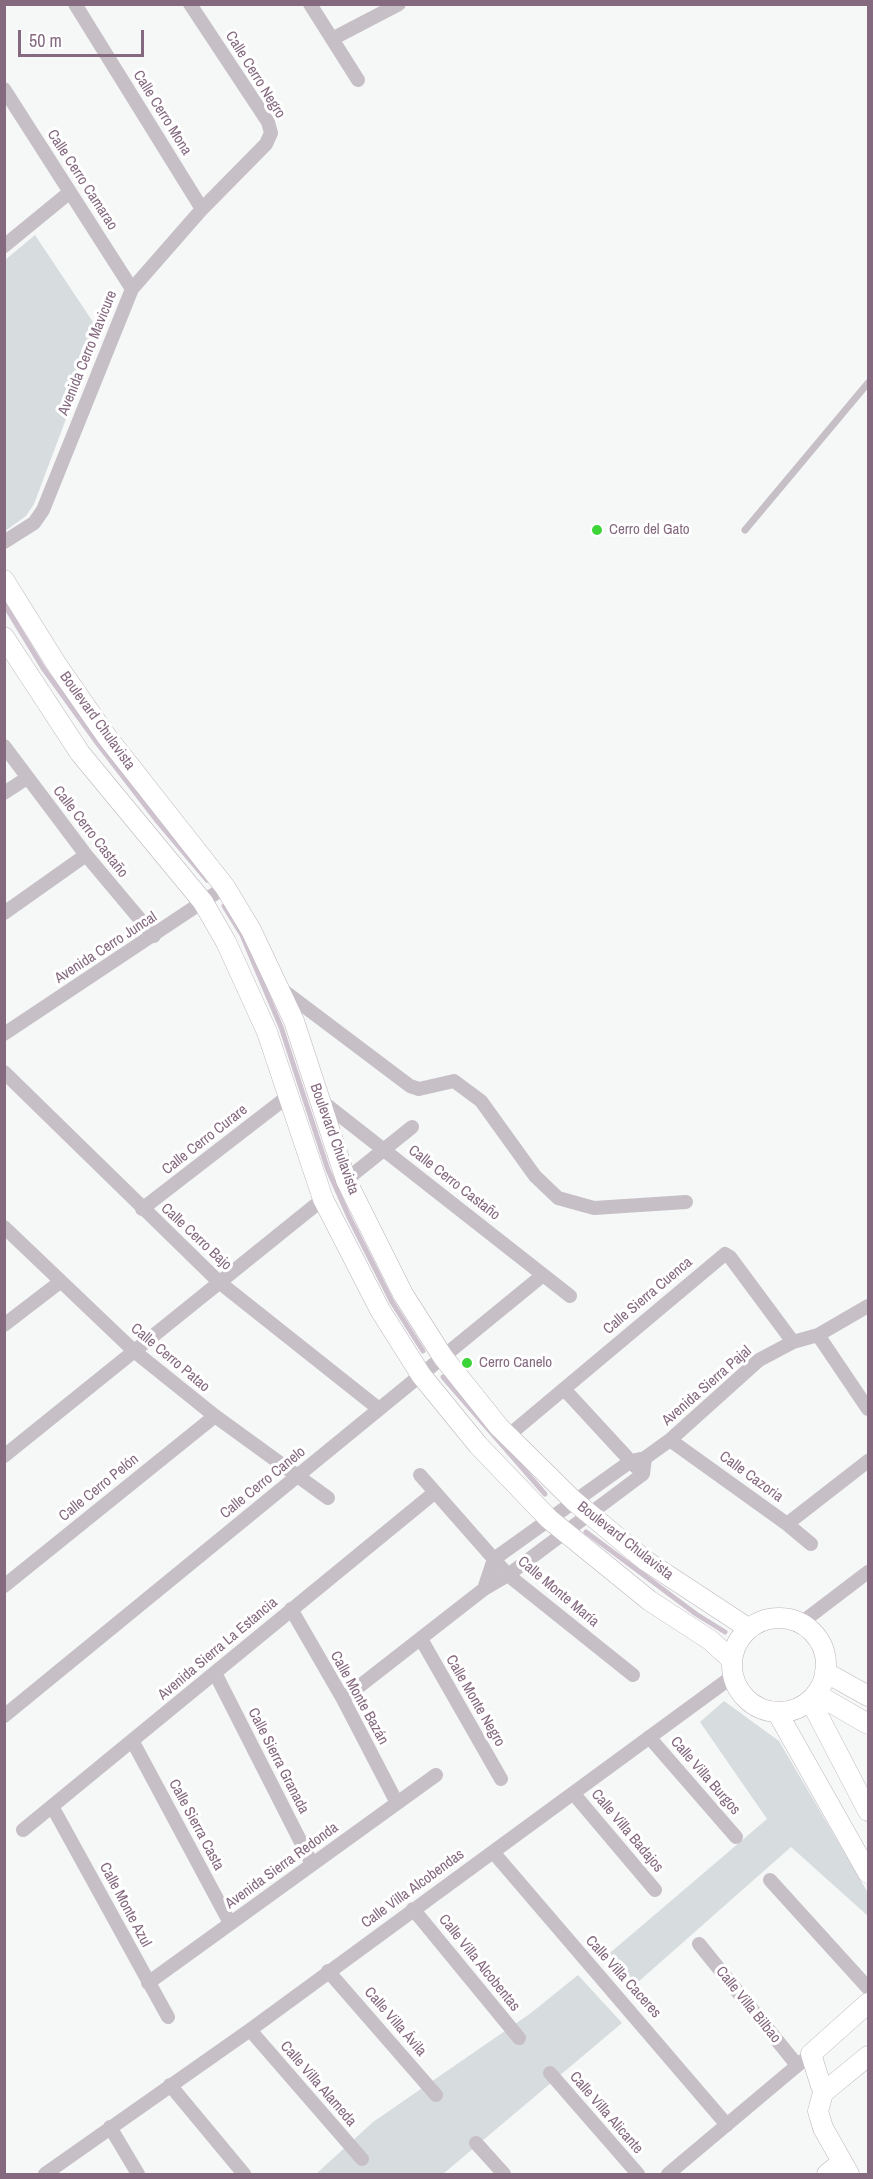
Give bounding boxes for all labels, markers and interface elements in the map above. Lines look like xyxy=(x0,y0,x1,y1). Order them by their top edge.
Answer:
scale bar xyxy=(21,18,147,56)
text: 50 m xyxy=(29,28,62,53)
street label: Calle Cerro Negro xyxy=(221,28,289,122)
street label: Calle Cerro Mona xyxy=(129,67,195,159)
street label: Calle Cerro Camarao xyxy=(43,126,121,234)
street label: Avenida Cerro Mavicure xyxy=(55,288,121,418)
place label: Cerro del Gato xyxy=(609,521,690,539)
marker: Cerro del Gato xyxy=(590,523,604,537)
street label: Boulevard Chulavista xyxy=(55,668,139,774)
street label: Calle Cerro Castaño xyxy=(49,783,131,881)
street label: Avenida Cerro Juncal xyxy=(52,908,160,988)
street label: Boulevard Chulavista xyxy=(306,1081,362,1197)
street label: Calle Cerro Curare xyxy=(159,1101,251,1179)
street label: Calle Cerro Castaño xyxy=(405,1142,503,1224)
street label: Calle Cerro Bajo xyxy=(157,1200,235,1274)
street label: Calle Sierra Cuenca xyxy=(600,1254,696,1338)
street label: Calle Cerro Patao xyxy=(127,1320,213,1396)
street label: Avenida Sierra Pajal xyxy=(659,1342,755,1430)
place label: Cerro Canelo xyxy=(479,1354,552,1372)
marker: Cerro Canelo xyxy=(460,1356,474,1370)
street label: Calle Cerro Canelo xyxy=(217,1443,309,1523)
street label: Calle Cazoria xyxy=(716,1448,786,1506)
street label: Calle Cerro Pelón xyxy=(56,1450,142,1526)
street label: Boulevard Chulavista xyxy=(573,1498,677,1584)
street label: Calle Monte María xyxy=(514,1553,602,1631)
street label: Avenida Sierra La Estancia xyxy=(155,1594,281,1704)
street label: Calle Monte Bazán xyxy=(326,1648,392,1748)
street label: Calle Monte Negro xyxy=(442,1652,508,1750)
street label: Calle Sierra Granada xyxy=(244,1705,312,1817)
street label: Calle Villa Burgos xyxy=(666,1733,744,1819)
street label: Calle Sierra Casta xyxy=(164,1776,228,1874)
street label: Calle Villa Badajos xyxy=(587,1786,667,1876)
street label: Avenida Sierra Redonda xyxy=(222,1819,342,1913)
street label: Calle Villa Alcobendas xyxy=(358,1846,468,1932)
street label: Calle Monte Azul xyxy=(95,1860,155,1950)
street label: Calle Villa Alcobentas xyxy=(434,1911,524,2015)
street label: Calle Villa Caceres xyxy=(581,1932,665,2022)
street label: Calle Villa Bilbao xyxy=(712,1963,784,2047)
street label: Calle Villa Ávila xyxy=(360,1984,430,2060)
street label: Calle Villa Alameda xyxy=(276,2038,360,2130)
street label: Calle Villa Alicante xyxy=(565,2068,647,2158)

